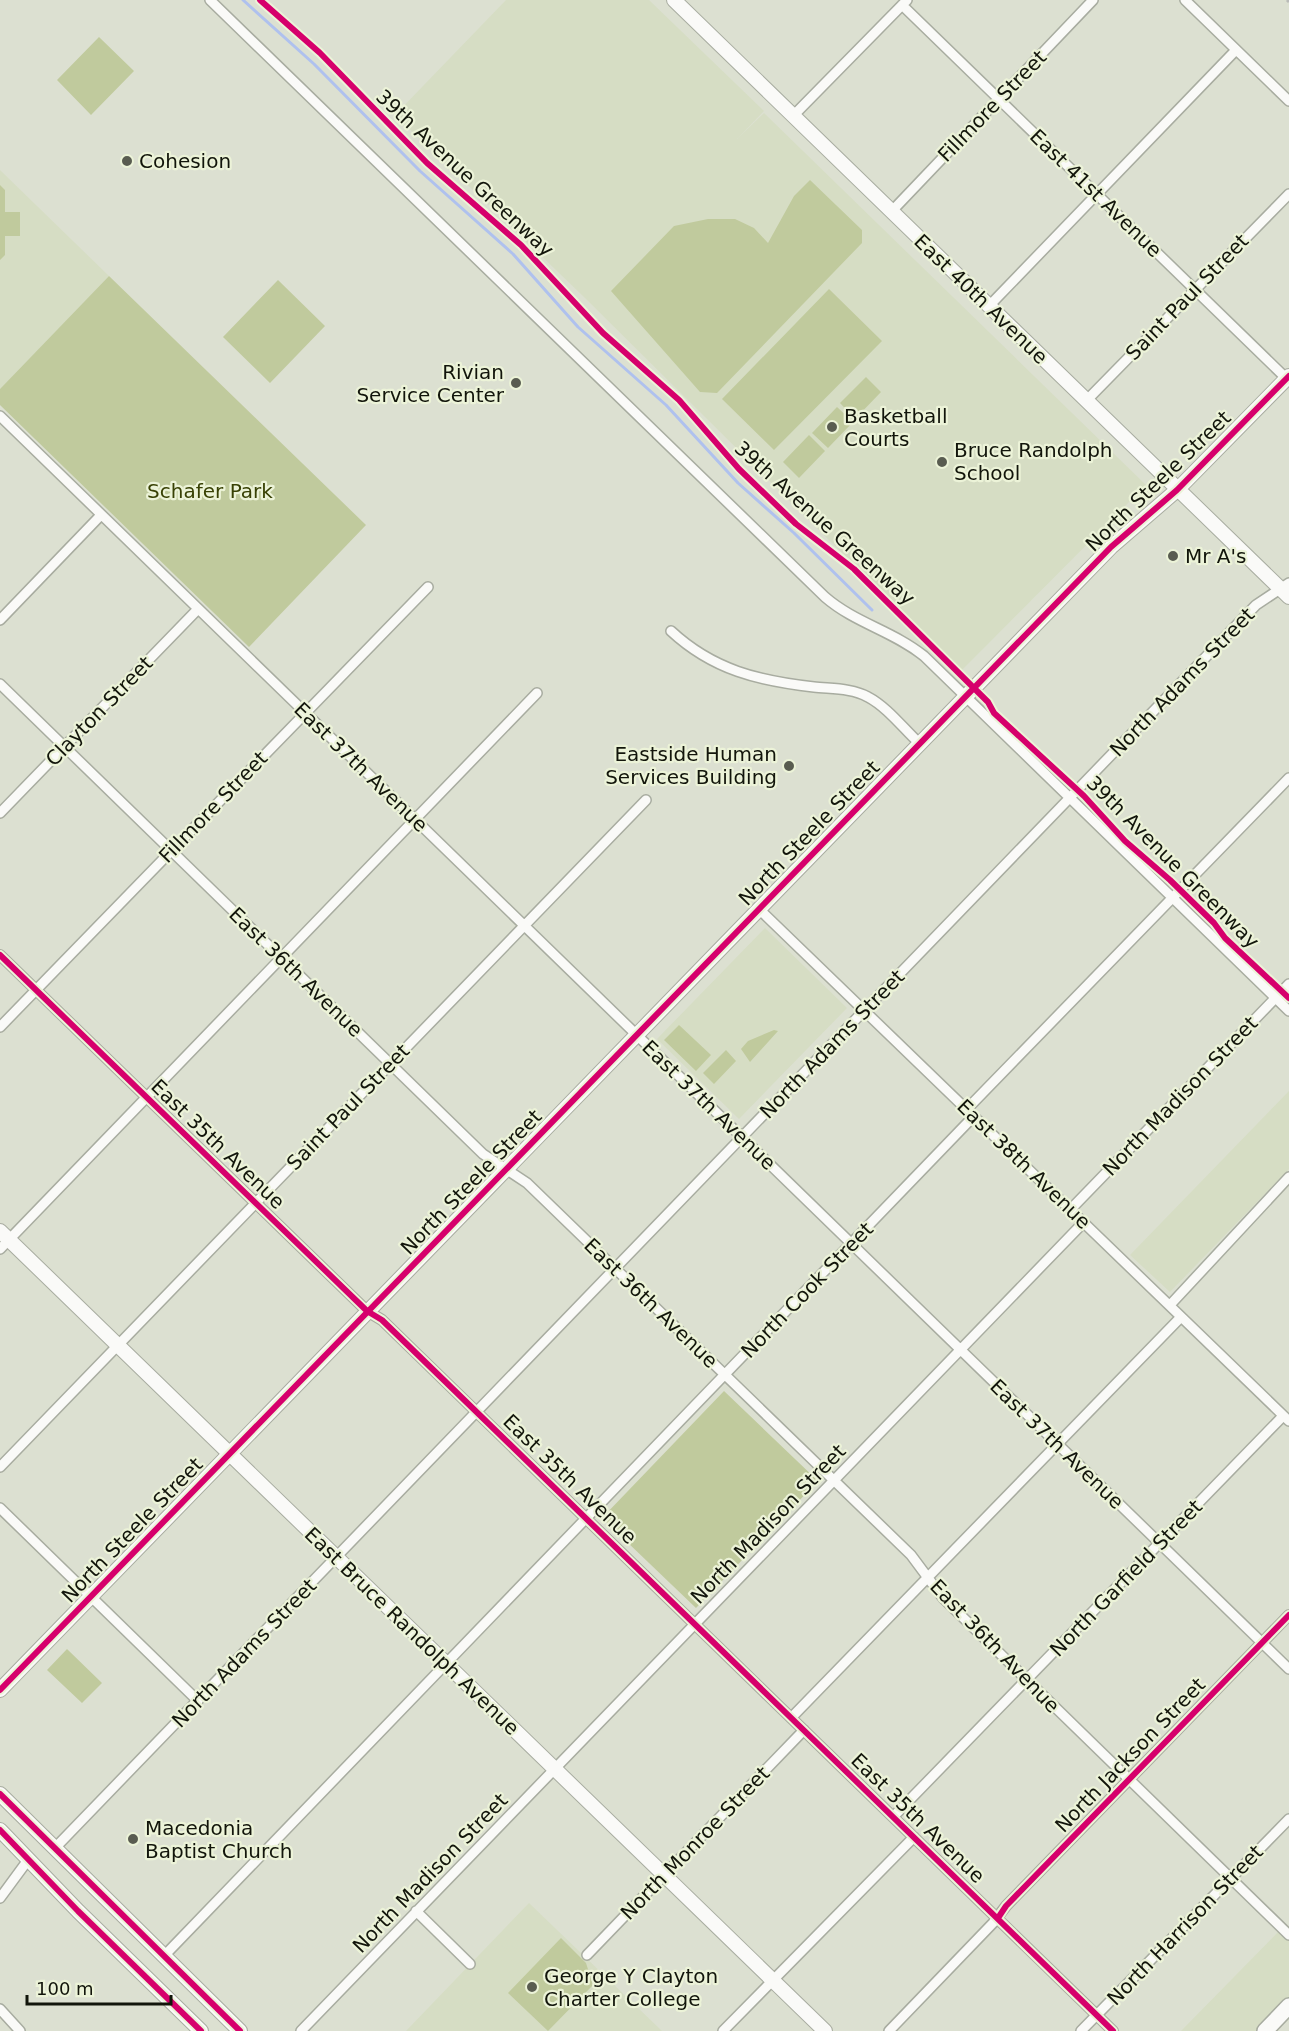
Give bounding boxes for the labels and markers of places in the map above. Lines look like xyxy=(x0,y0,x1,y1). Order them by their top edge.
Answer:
place label: Cohesion xyxy=(139,149,231,173)
marker: Cohesion xyxy=(120,154,134,168)
place label: Rivian Service Center xyxy=(356,360,505,407)
marker: Rivian Service Center xyxy=(509,376,523,390)
place label: Basketball Courts xyxy=(844,404,947,451)
marker: Basketball Courts xyxy=(825,420,839,434)
place label: Bruce Randolph School xyxy=(954,438,1113,485)
marker: Bruce Randolph School xyxy=(935,455,949,469)
place label: Mr A's xyxy=(1185,544,1246,568)
marker: Mr A's xyxy=(1166,549,1180,563)
place label: Eastside Human Services Building xyxy=(605,742,777,789)
marker: Eastside Human Services Building xyxy=(782,759,796,773)
place label: Macedonia Baptist Church xyxy=(145,1816,292,1863)
marker: Macedonia Baptist Church xyxy=(126,1832,140,1846)
place label: George Y Clayton Charter College xyxy=(544,1964,718,2011)
marker: George Y Clayton Charter College xyxy=(525,1980,539,1994)

